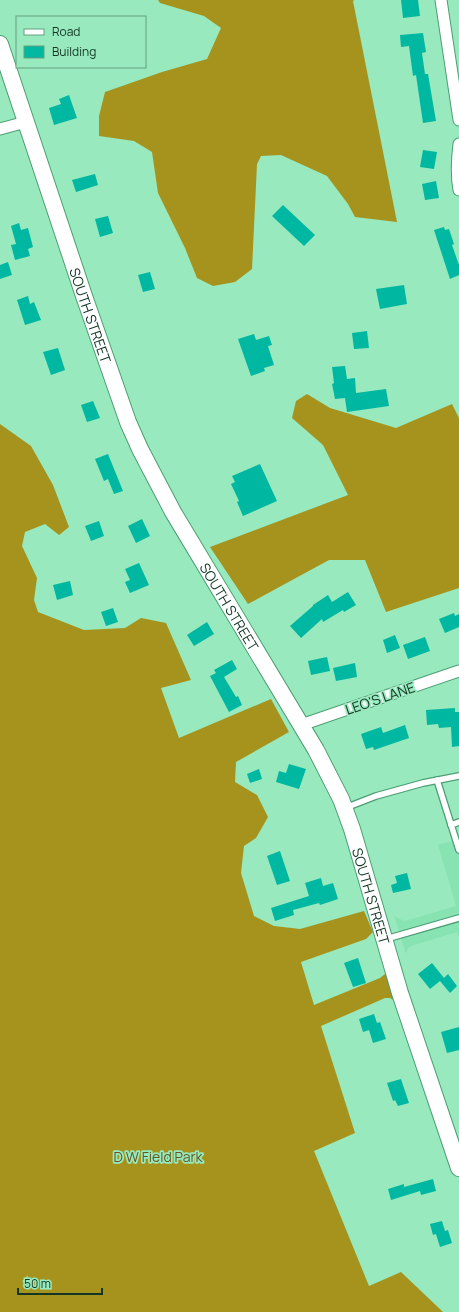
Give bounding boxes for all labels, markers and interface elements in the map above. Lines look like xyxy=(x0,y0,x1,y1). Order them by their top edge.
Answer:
legend xyxy=(16,16,146,68)
text: Road xyxy=(52,23,80,40)
text: Building xyxy=(52,43,96,60)
street label: SOUTH STREET xyxy=(66,265,116,366)
street label: SOUTH STREET xyxy=(196,559,264,655)
street label: LEO'S LANE xyxy=(343,677,417,719)
street label: SOUTH STREET xyxy=(348,845,395,947)
park label: D W Field Park xyxy=(114,1147,203,1166)
scale bar xyxy=(18,1270,102,1296)
text: 50 m xyxy=(24,1275,51,1292)

